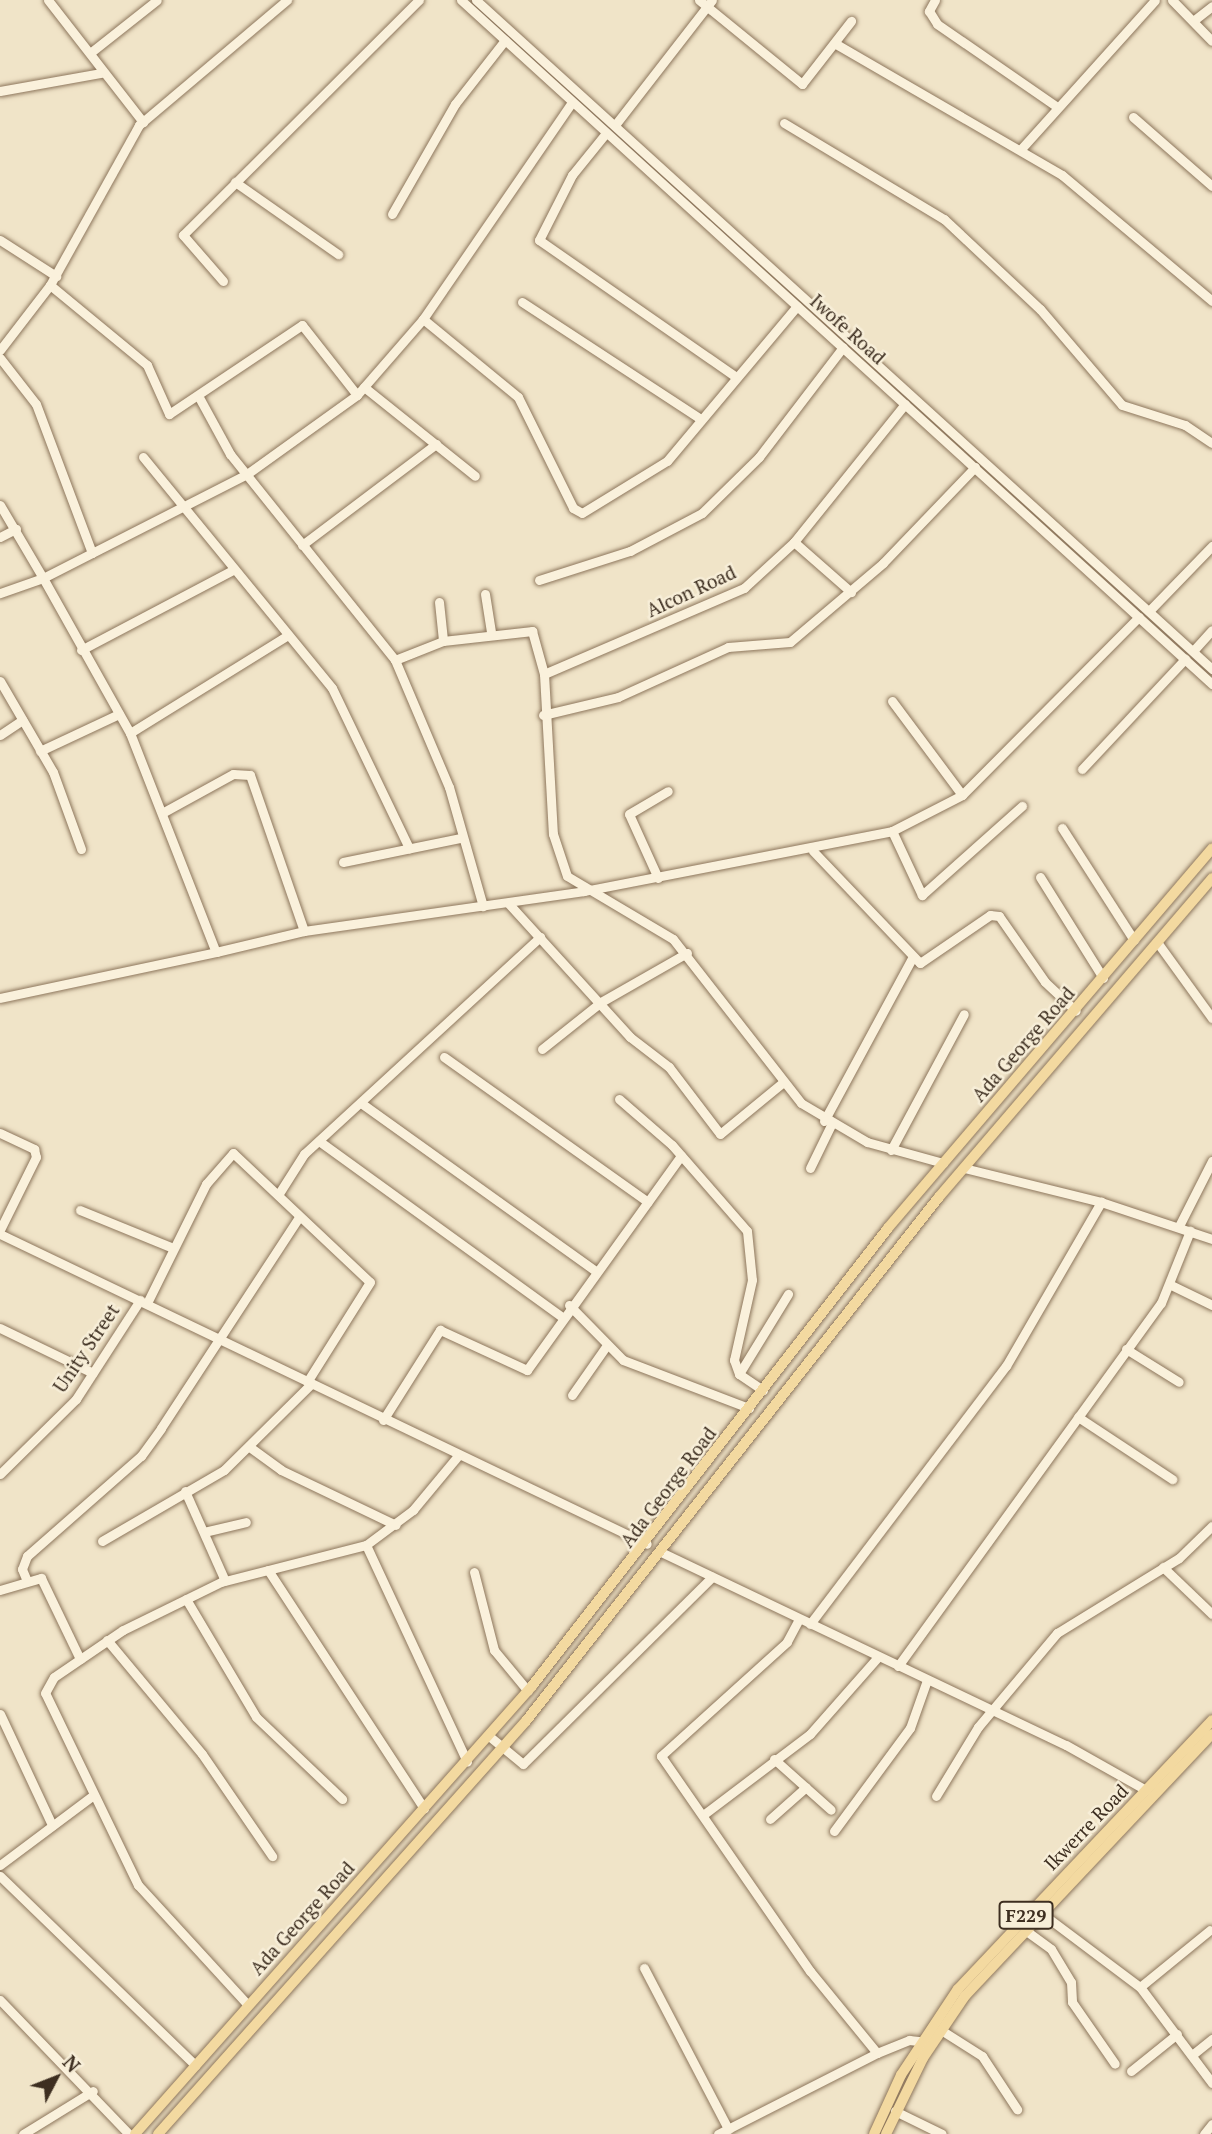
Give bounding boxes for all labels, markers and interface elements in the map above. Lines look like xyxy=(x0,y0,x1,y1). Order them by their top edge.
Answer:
street label: Iwofe Road xyxy=(806,289,890,369)
street label: Alcon Road xyxy=(643,560,739,622)
street label: Ada George Road xyxy=(967,982,1079,1106)
street label: Unity Street xyxy=(48,1299,124,1397)
street label: Ada George Road xyxy=(615,1422,721,1552)
street label: Ikwerre Road xyxy=(1039,1779,1133,1875)
street label: Ada George Road xyxy=(245,1857,359,1979)
road number: F229 xyxy=(998,1900,1054,1929)
north arrow xyxy=(21,2043,91,2113)
text: N xyxy=(58,2050,86,2077)

